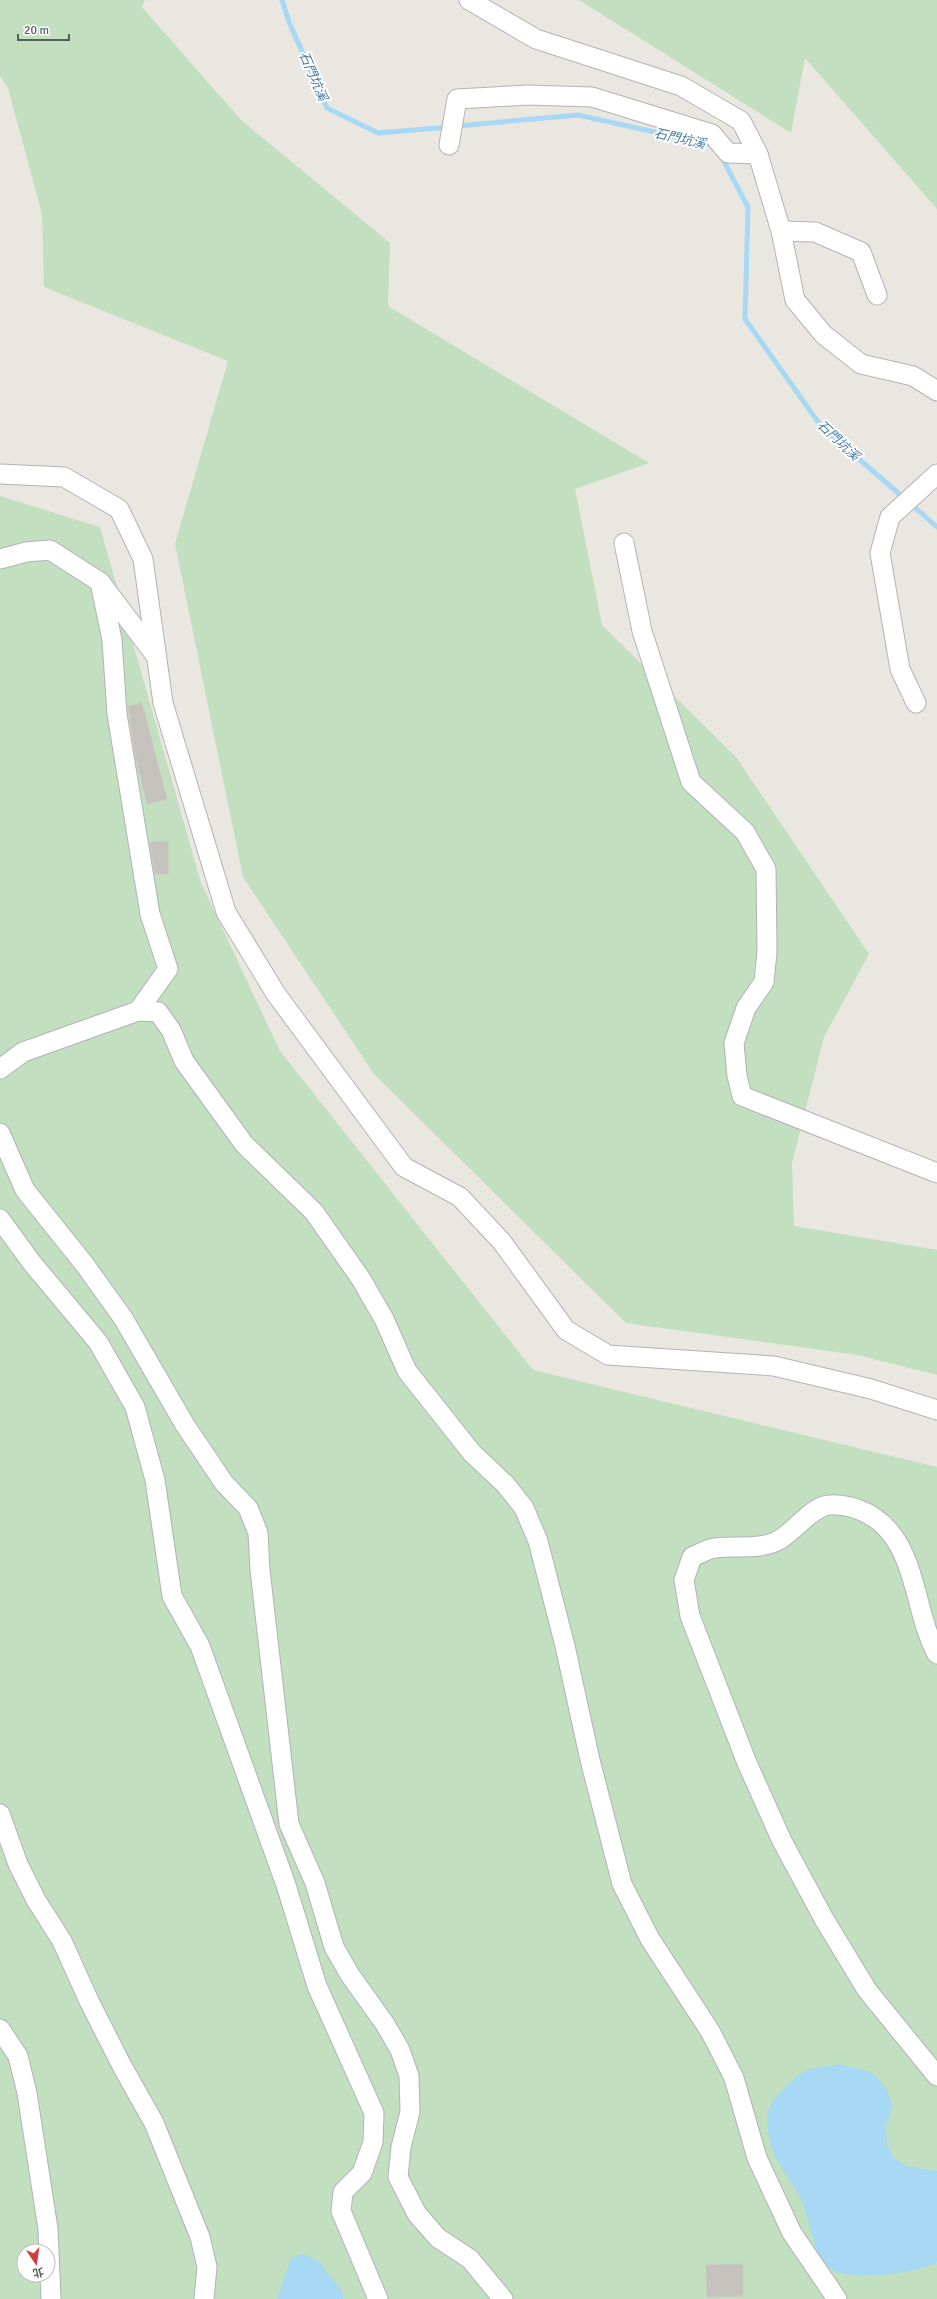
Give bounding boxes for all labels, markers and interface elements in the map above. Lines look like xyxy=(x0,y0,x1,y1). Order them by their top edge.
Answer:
scale bar xyxy=(18,16,69,42)
text: 20 m xyxy=(24,23,49,38)
water label: 石門坑溪 xyxy=(296,49,331,105)
water label: 石門坑溪 xyxy=(653,125,709,153)
water label: 石門坑溪 xyxy=(814,417,864,466)
north arrow xyxy=(16,2243,56,2283)
text: 北 xyxy=(31,2265,45,2280)

